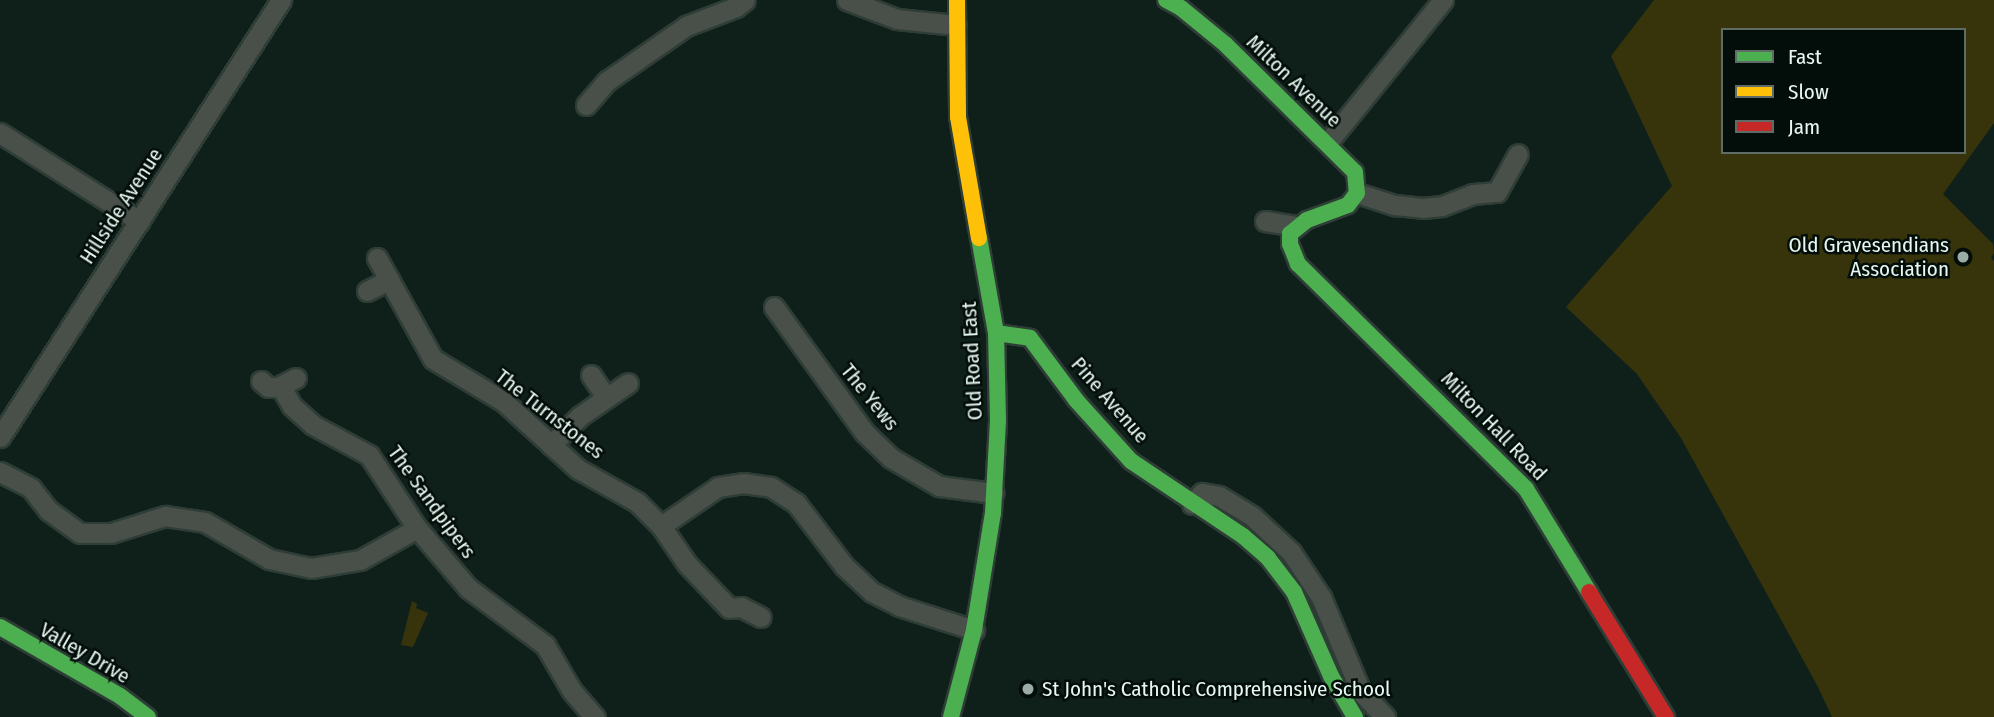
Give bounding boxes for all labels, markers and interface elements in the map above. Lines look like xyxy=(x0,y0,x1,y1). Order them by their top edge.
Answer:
legend xyxy=(1721,28,1966,154)
street label: Milton Avenue xyxy=(1241,29,1347,133)
text: Fast xyxy=(1788,44,1822,70)
text: Slow xyxy=(1788,79,1829,105)
text: Jam xyxy=(1788,114,1820,140)
street label: Hillside Avenue xyxy=(74,143,168,269)
place label: Old Gravesendians Association xyxy=(1789,232,1949,282)
marker: Old Gravesendians Association xyxy=(1955,249,1971,265)
street label: Old Road East xyxy=(956,301,988,421)
street label: Pine Avenue xyxy=(1066,352,1154,448)
street label: The Yews xyxy=(836,359,904,435)
street label: The Turnstones xyxy=(490,364,610,464)
street label: Milton Hall Road xyxy=(1436,366,1552,486)
street label: The Sandpipers xyxy=(383,441,481,563)
street label: Valley Drive xyxy=(35,617,135,689)
place label: St John's Catholic Comprehensive School xyxy=(1042,676,1391,702)
marker: St John's Catholic Comprehensive School xyxy=(1020,681,1036,697)

